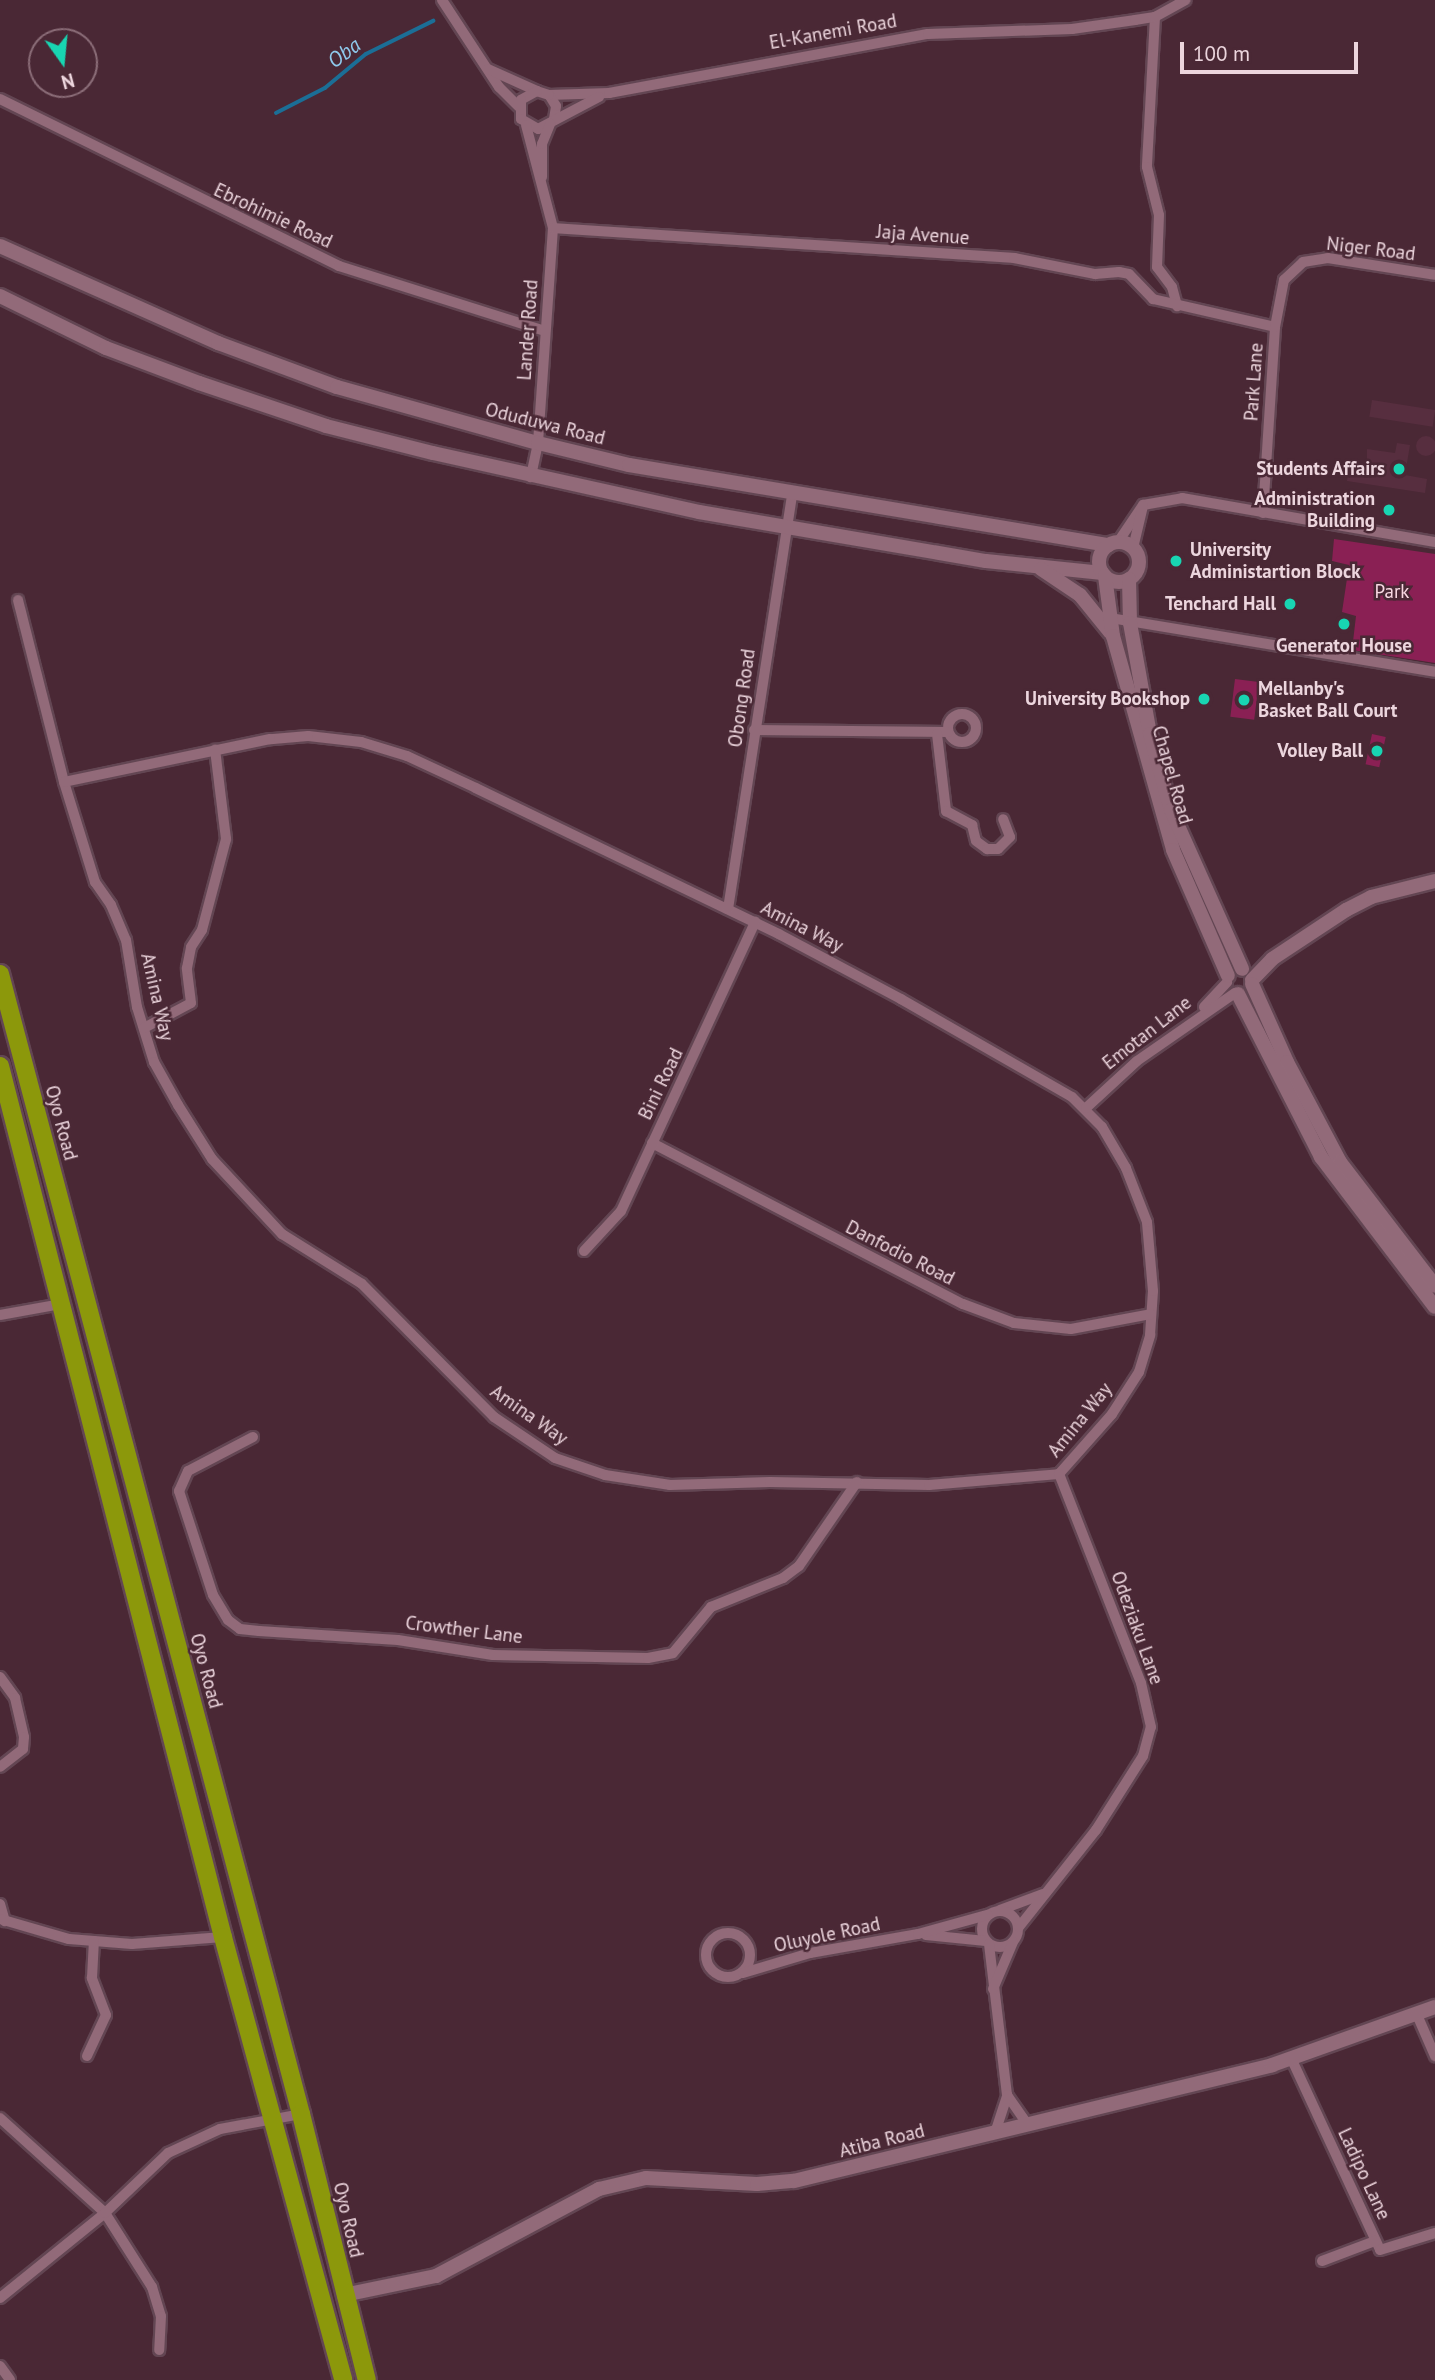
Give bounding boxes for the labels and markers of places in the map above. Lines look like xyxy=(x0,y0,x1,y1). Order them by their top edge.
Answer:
place label: Students Affairs xyxy=(1255,458,1385,480)
marker: Students Affairs xyxy=(1391,461,1407,477)
place label: Administration Building xyxy=(1254,488,1375,532)
marker: Administration Building xyxy=(1381,502,1397,518)
place label: University Administartion Block xyxy=(1190,539,1361,583)
marker: University Administartion Block xyxy=(1168,553,1184,569)
place label: Tenchard Hall xyxy=(1165,593,1276,615)
marker: Tenchard Hall xyxy=(1282,596,1298,612)
marker: Generator House xyxy=(1336,616,1352,632)
place label: Generator House xyxy=(1276,635,1412,657)
place label: Mellanby's Basket Ball Court xyxy=(1258,678,1398,722)
place label: University Bookshop xyxy=(1024,688,1190,710)
marker: University Bookshop xyxy=(1196,691,1212,707)
marker: Mellanby's Basket Ball Court xyxy=(1236,692,1252,708)
place label: Volley Ball xyxy=(1276,740,1363,762)
marker: Volley Ball xyxy=(1369,743,1385,759)

